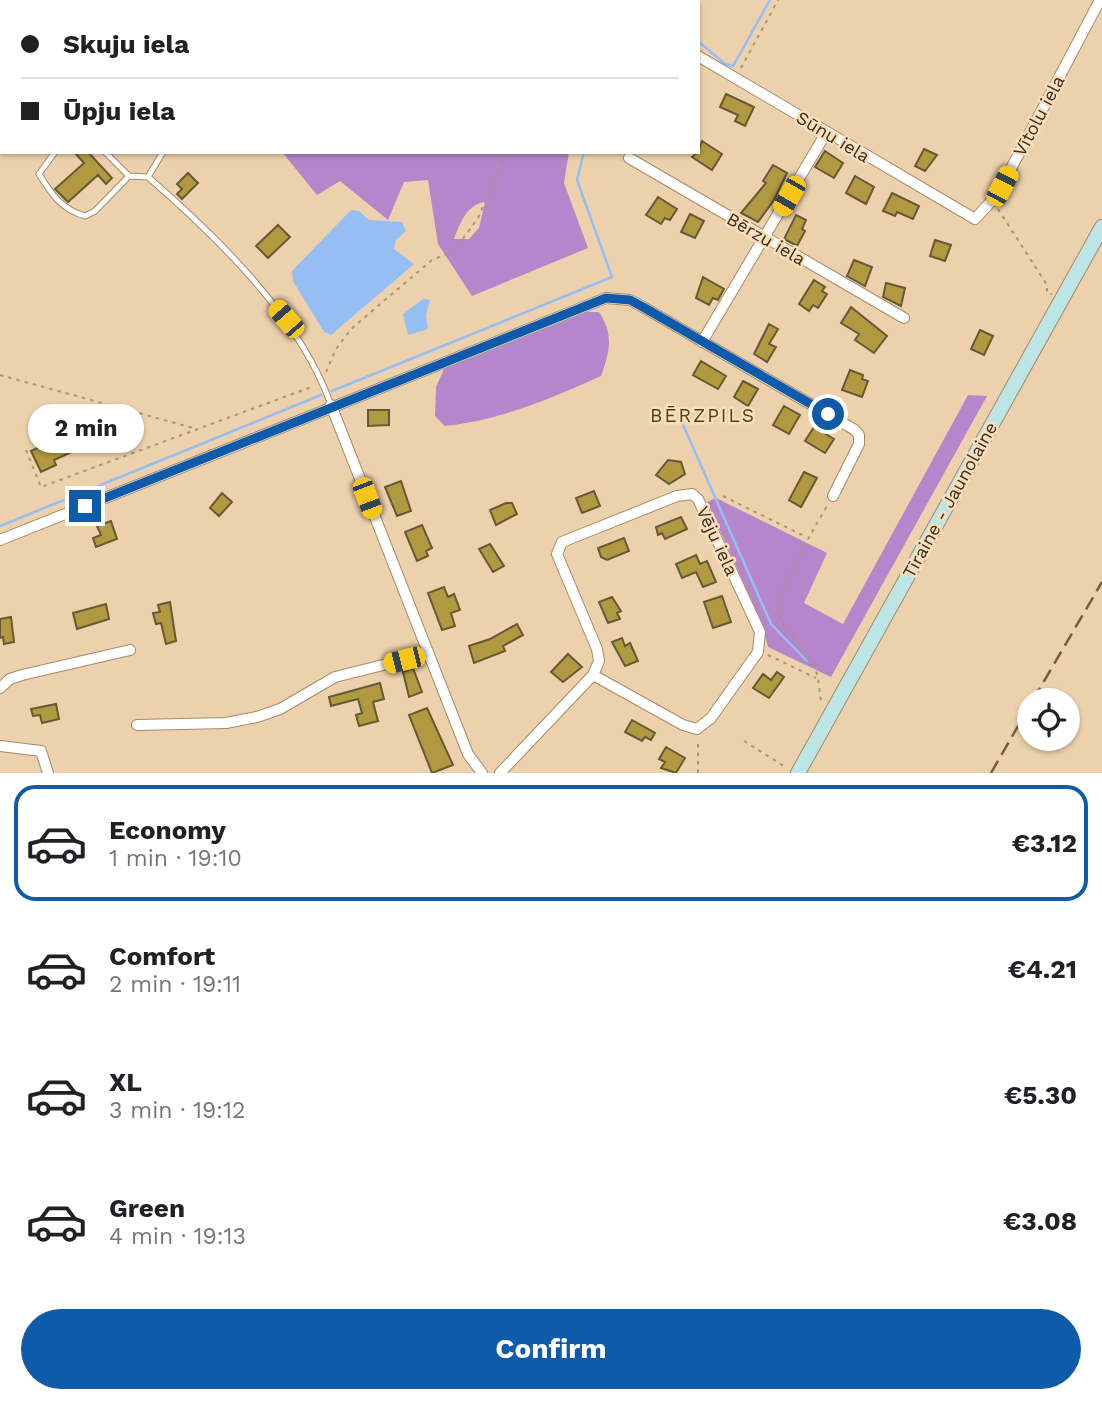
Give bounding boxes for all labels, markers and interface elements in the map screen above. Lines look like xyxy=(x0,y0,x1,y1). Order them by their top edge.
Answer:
text: Skuju iela xyxy=(63,29,189,59)
street label: Vītolu iela xyxy=(1009,72,1069,160)
text: Ūpju iela xyxy=(63,96,175,126)
street label: Sūnu iela xyxy=(793,107,874,167)
car xyxy=(983,163,1022,209)
car xyxy=(770,173,809,219)
street label: Bērzu iela xyxy=(723,208,809,269)
car xyxy=(265,296,308,342)
route start xyxy=(812,398,844,430)
district label: BĒRZPILS xyxy=(650,404,756,427)
callout: 2 min xyxy=(27,405,143,454)
text: 2 min xyxy=(55,415,117,442)
street label: Tīraine - Jaunolaine xyxy=(898,418,1001,581)
car xyxy=(350,475,385,521)
route end xyxy=(69,490,101,522)
street label: Vēju iela xyxy=(692,503,743,579)
car xyxy=(382,645,427,675)
map controls xyxy=(1017,688,1080,751)
button: locate xyxy=(1017,688,1080,751)
icon: car xyxy=(25,812,88,875)
text: Economy xyxy=(109,815,226,845)
text: €3.12 xyxy=(1012,828,1077,858)
text: 1 min · 19:10 xyxy=(109,845,242,872)
icon: car xyxy=(25,938,88,1001)
text: Comfort xyxy=(109,941,215,971)
text: €4.21 xyxy=(1008,954,1077,984)
text: 2 min · 19:11 xyxy=(109,971,241,998)
icon: car xyxy=(25,1064,88,1127)
text: XL xyxy=(109,1067,142,1097)
text: €5.30 xyxy=(1004,1080,1077,1110)
text: 3 min · 19:12 xyxy=(109,1097,245,1124)
icon: car xyxy=(25,1190,88,1253)
text: Green xyxy=(109,1193,185,1223)
text: €3.08 xyxy=(1003,1206,1077,1236)
text: 4 min · 19:13 xyxy=(109,1223,246,1250)
button: Confirm xyxy=(21,1309,1081,1389)

